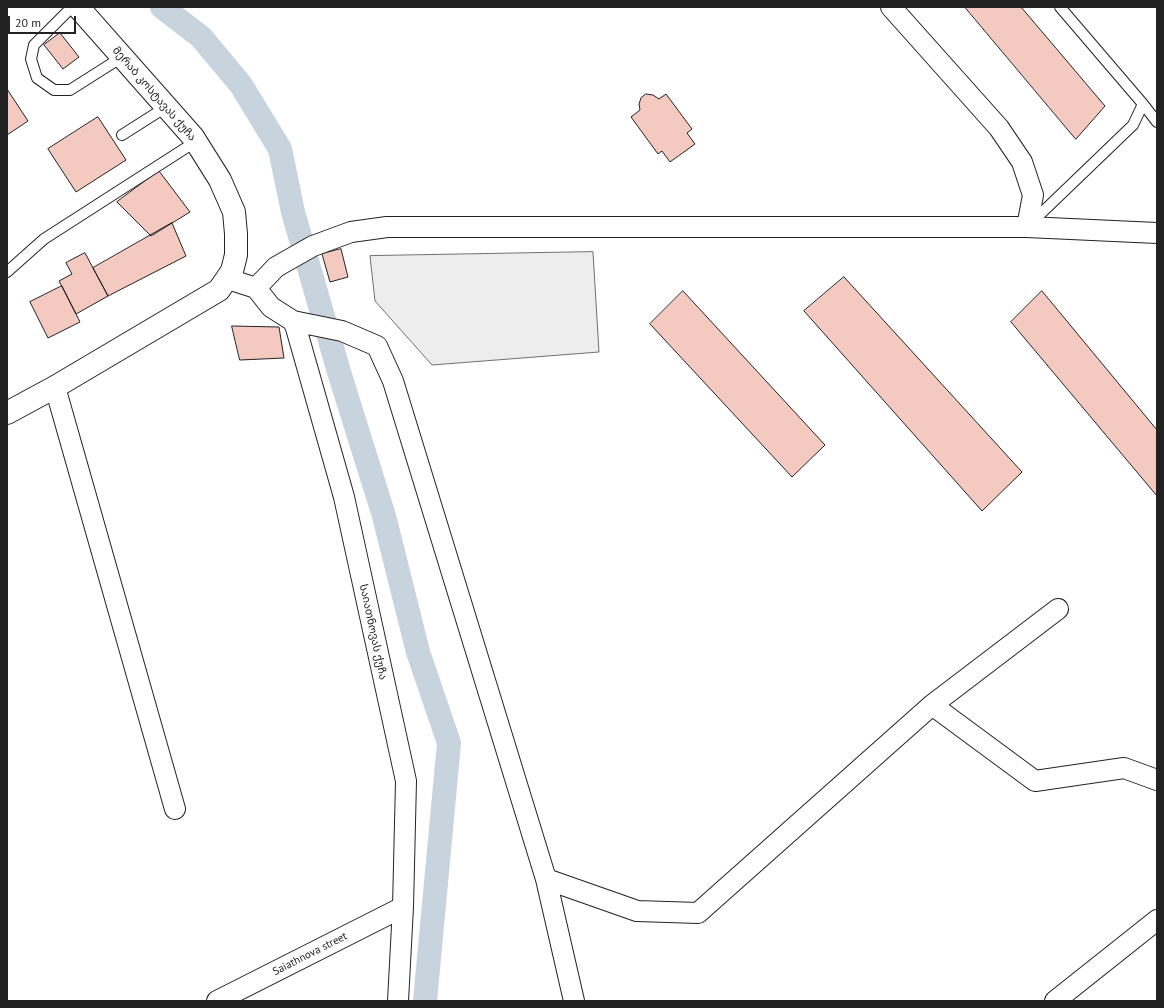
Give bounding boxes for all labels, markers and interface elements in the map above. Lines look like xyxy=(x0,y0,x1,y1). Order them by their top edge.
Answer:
scale bar xyxy=(10,8,78,34)
text: 20 m xyxy=(15,15,41,30)
street label: მერაბ კოსტავას ქუჩა xyxy=(109,44,199,144)
street label: საიათნოვას ქუჩა xyxy=(356,583,390,681)
street label: Saiathnova street xyxy=(271,930,349,978)

